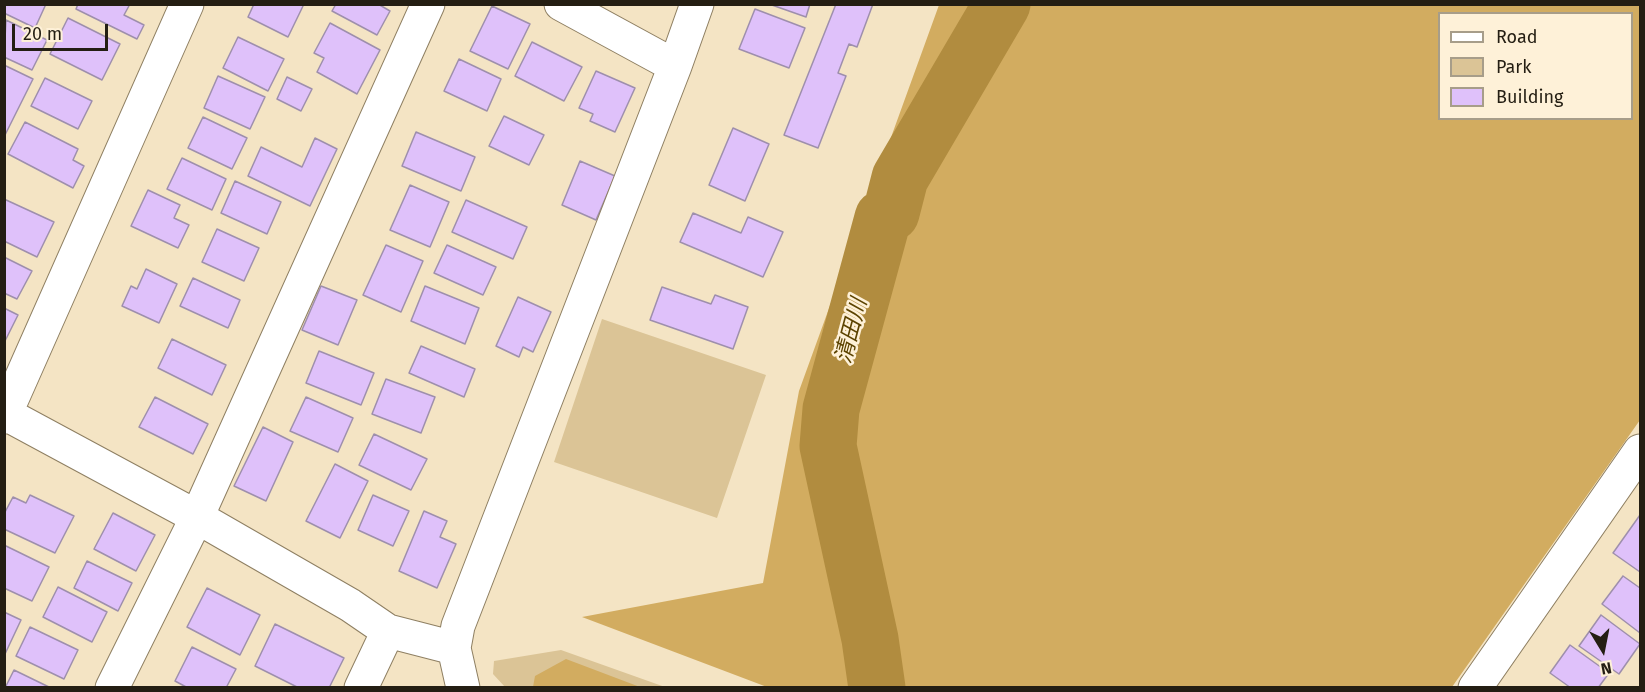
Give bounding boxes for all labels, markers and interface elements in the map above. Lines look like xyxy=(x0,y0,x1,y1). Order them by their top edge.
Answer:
scale bar xyxy=(15,12,111,50)
legend xyxy=(1438,12,1633,120)
text: 20 m xyxy=(23,23,62,45)
text: Road xyxy=(1496,26,1538,48)
text: Park xyxy=(1496,56,1531,78)
text: Building xyxy=(1496,86,1563,108)
water label: 清田川 xyxy=(831,296,873,366)
north arrow xyxy=(1573,620,1633,680)
text: N xyxy=(1599,658,1613,678)

